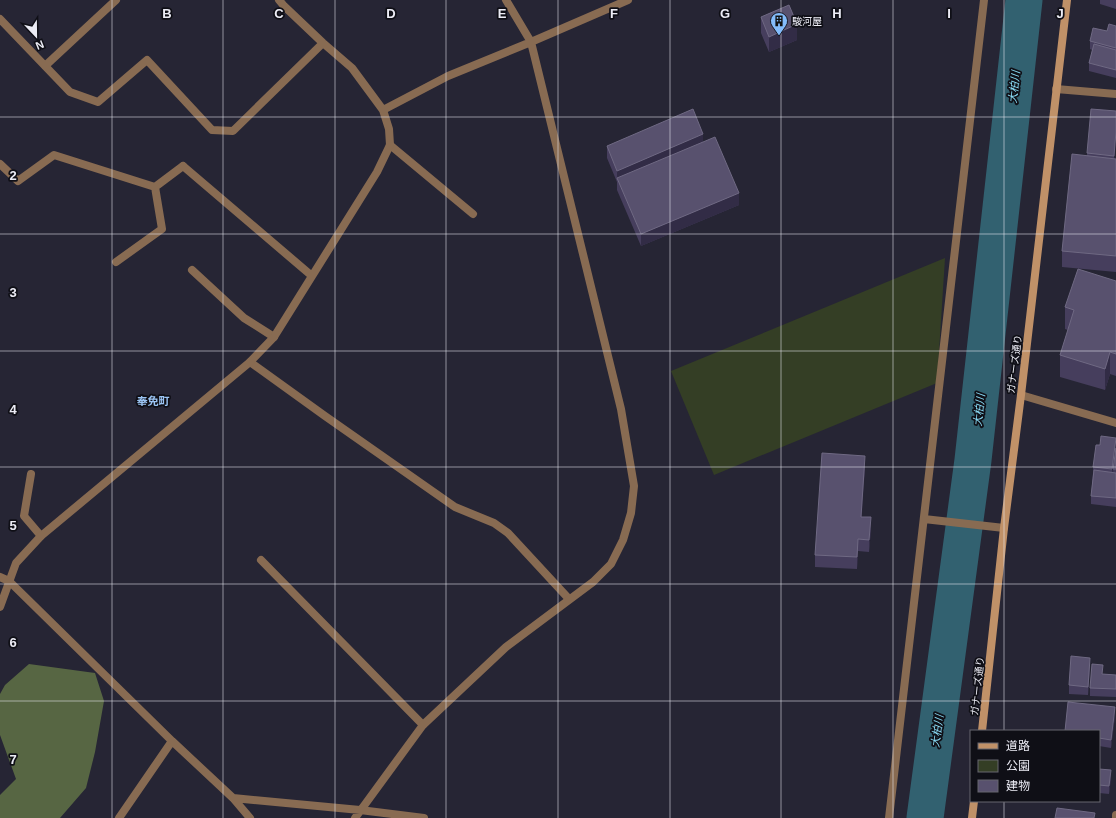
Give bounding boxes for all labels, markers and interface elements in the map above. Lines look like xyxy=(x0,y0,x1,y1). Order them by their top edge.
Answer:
text: B xyxy=(162,6,172,21)
text: C xyxy=(274,6,284,21)
text: D xyxy=(386,6,396,21)
text: E xyxy=(498,6,507,21)
text: F xyxy=(610,6,618,21)
text: G xyxy=(720,6,730,21)
text: H xyxy=(832,6,842,21)
text: I xyxy=(947,6,951,21)
text: J xyxy=(1056,6,1064,21)
building icon: 駿河屋 xyxy=(769,11,789,36)
north arrow xyxy=(16,16,56,56)
place label: 駿河屋 xyxy=(792,16,822,27)
text: N xyxy=(34,38,46,52)
water label: 大柏川 xyxy=(1006,69,1022,104)
text: 2 xyxy=(9,168,17,183)
text: 3 xyxy=(9,285,17,300)
street label: ガナーズ通り xyxy=(1005,334,1024,394)
water label: 大柏川 xyxy=(971,392,987,427)
district label: 奉免町 xyxy=(137,395,170,407)
text: 4 xyxy=(9,402,17,417)
text: 5 xyxy=(9,518,17,533)
text: 6 xyxy=(9,635,17,650)
street label: ガナーズ通り xyxy=(969,656,986,716)
water label: 大柏川 xyxy=(929,713,945,748)
legend xyxy=(970,730,1100,802)
text: 道路 xyxy=(1006,739,1030,753)
text: 7 xyxy=(9,752,17,767)
text: 公園 xyxy=(1006,759,1030,773)
text: 建物 xyxy=(1006,779,1030,793)

